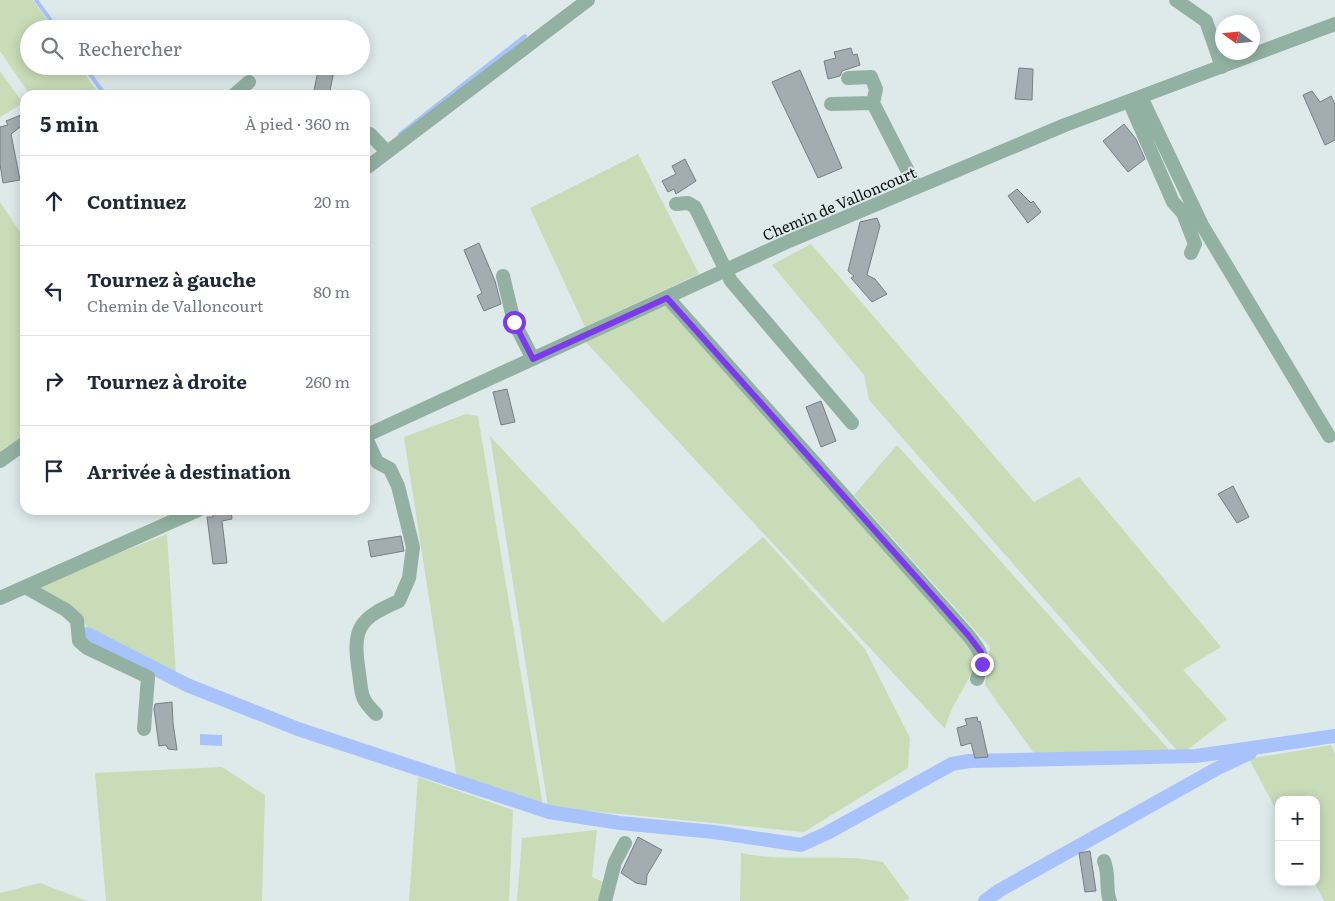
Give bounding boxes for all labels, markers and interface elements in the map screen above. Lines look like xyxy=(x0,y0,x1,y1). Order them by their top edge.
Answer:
north arrow xyxy=(1215,15,1260,60)
search box xyxy=(20,20,370,75)
icon: search xyxy=(38,34,66,62)
text: Rechercher xyxy=(78,34,182,62)
text: 5 min xyxy=(40,107,99,138)
text: À pied · 360 m xyxy=(245,111,350,135)
street label: Chemin de Valloncourt xyxy=(758,160,920,246)
icon: ahead xyxy=(40,187,68,215)
text: Continuez xyxy=(87,187,186,215)
text: 20 m xyxy=(314,189,350,213)
text: Tournez à gauche xyxy=(87,265,256,293)
icon: left xyxy=(40,277,68,305)
text: 80 m xyxy=(313,279,350,303)
text: Chemin de Valloncourt xyxy=(87,293,263,317)
route start xyxy=(503,311,526,334)
icon: right xyxy=(40,367,68,395)
text: Tournez à droite xyxy=(87,367,247,395)
text: 260 m xyxy=(305,369,350,393)
icon: arrive xyxy=(40,457,68,485)
text: Arrivée à destination xyxy=(87,457,291,485)
route end xyxy=(971,653,994,676)
map controls xyxy=(1275,796,1320,886)
button: + xyxy=(1275,796,1320,841)
button: − xyxy=(1275,841,1320,886)

